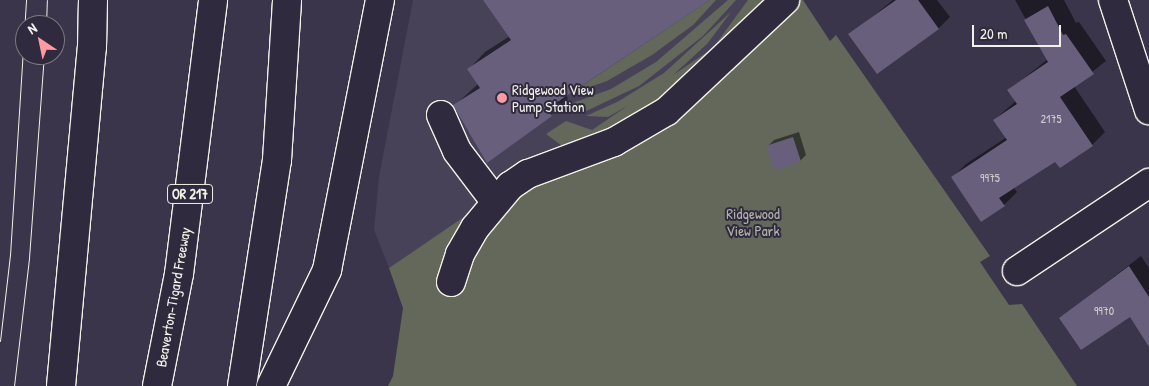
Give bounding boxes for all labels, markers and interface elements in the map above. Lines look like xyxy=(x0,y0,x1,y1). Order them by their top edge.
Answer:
north arrow xyxy=(15,15,65,65)
scale bar xyxy=(974,15,1063,47)
text: N xyxy=(23,18,40,38)
text: 20 m xyxy=(980,23,1007,44)
place label: Ridgewood View Pump Station xyxy=(512,80,594,115)
marker: Ridgewood View Pump Station xyxy=(496,92,508,104)
house number: 2175 xyxy=(1041,112,1061,126)
house number: 9975 xyxy=(980,171,1000,185)
road number: OR 217 xyxy=(166,182,214,205)
park label: Ridgewood View Park xyxy=(726,204,780,239)
street label: Beaverton-Tigard Freeway xyxy=(152,226,194,368)
house number: 9970 xyxy=(1094,304,1114,318)

